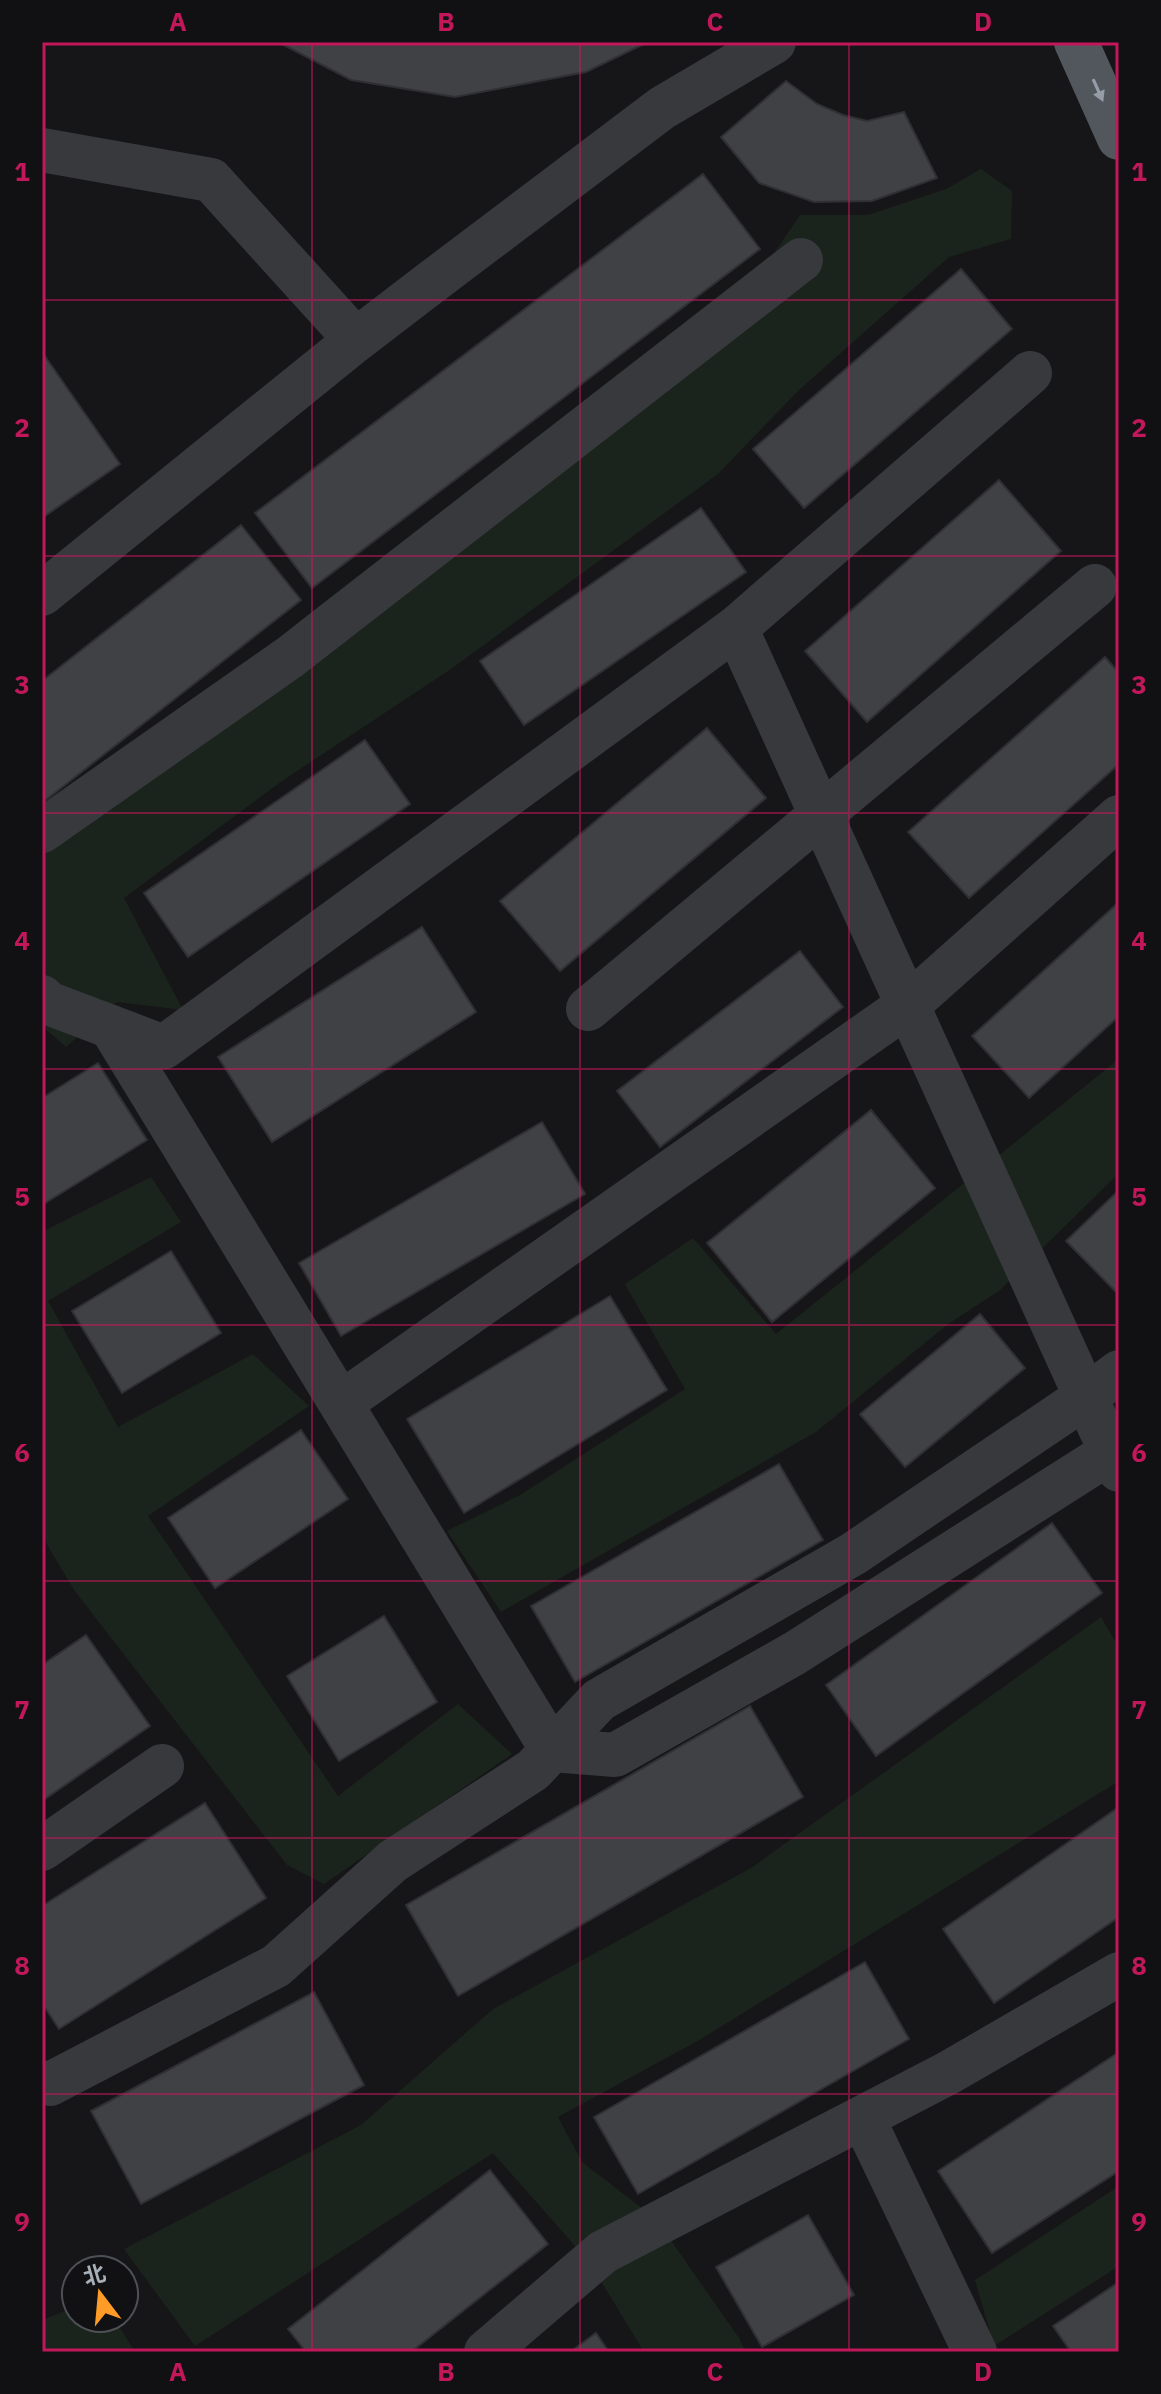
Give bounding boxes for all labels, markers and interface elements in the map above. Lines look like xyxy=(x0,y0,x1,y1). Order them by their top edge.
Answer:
text: A xyxy=(169,4,187,38)
text: B xyxy=(437,4,455,38)
text: C xyxy=(707,4,724,38)
text: D xyxy=(974,4,992,38)
one-way arrow xyxy=(1091,78,1104,102)
text: 1 xyxy=(14,154,30,188)
text: 1 xyxy=(1131,154,1147,188)
text: 2 xyxy=(14,410,30,444)
text: 2 xyxy=(1131,410,1147,444)
text: 3 xyxy=(14,667,30,701)
text: 3 xyxy=(1131,667,1147,701)
text: 4 xyxy=(14,923,30,957)
text: 4 xyxy=(1131,923,1147,957)
text: 5 xyxy=(14,1179,30,1213)
text: 5 xyxy=(1131,1179,1147,1213)
text: 6 xyxy=(14,1435,30,1469)
text: 6 xyxy=(1131,1435,1147,1469)
text: 7 xyxy=(14,1692,30,1726)
text: 7 xyxy=(1131,1692,1147,1726)
text: 8 xyxy=(14,1948,30,1982)
text: 8 xyxy=(1131,1948,1147,1982)
text: 9 xyxy=(14,2204,30,2238)
text: 9 xyxy=(1131,2204,1147,2238)
north arrow xyxy=(60,2254,140,2334)
text: 北 xyxy=(80,2257,109,2291)
text: A xyxy=(169,2354,187,2388)
text: B xyxy=(437,2354,455,2388)
text: C xyxy=(707,2354,724,2388)
text: D xyxy=(974,2354,992,2388)

